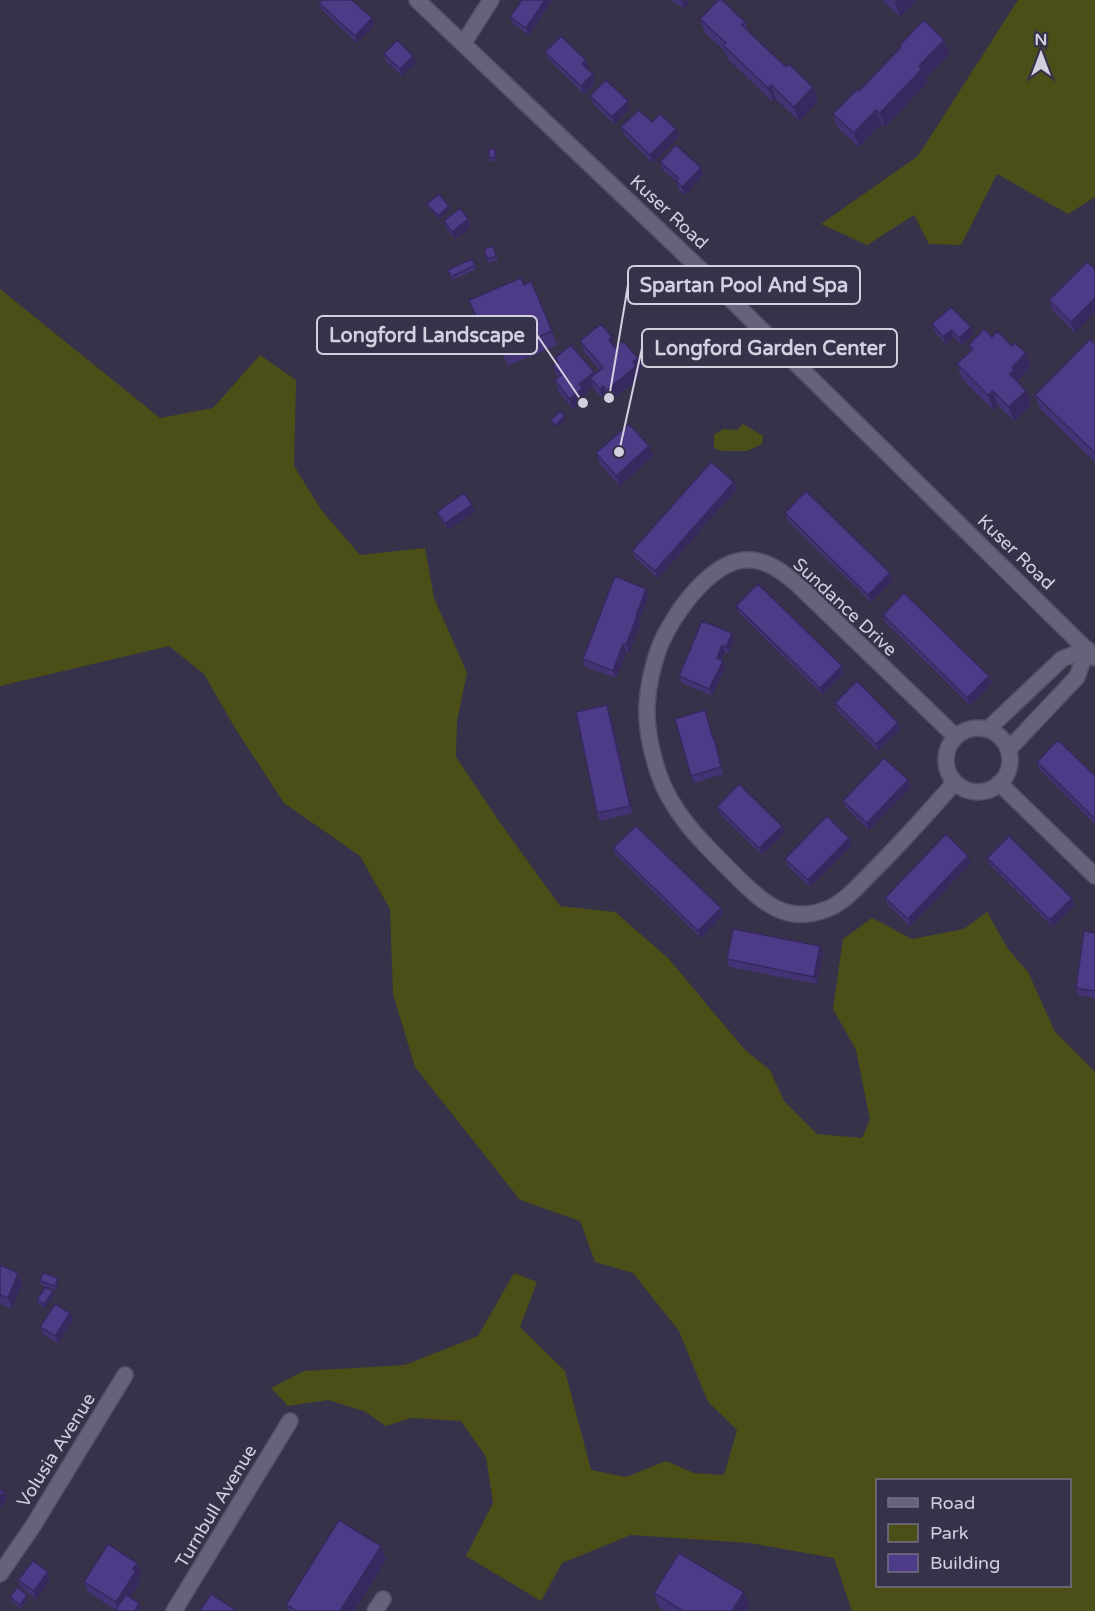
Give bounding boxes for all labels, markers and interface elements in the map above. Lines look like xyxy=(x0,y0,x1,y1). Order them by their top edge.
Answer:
north arrow xyxy=(1011,24,1071,84)
text: N xyxy=(1035,30,1047,50)
street label: Kuser Road xyxy=(625,170,713,254)
callout: Spartan Pool And Spa xyxy=(628,266,860,304)
text: Spartan Pool And Spa xyxy=(640,274,848,298)
callout: Longford Landscape xyxy=(317,316,537,354)
text: Longford Landscape xyxy=(329,324,525,348)
callout: Longford Garden Center xyxy=(642,329,897,367)
text: Longford Garden Center xyxy=(654,337,886,361)
street label: Kuser Road xyxy=(973,510,1059,594)
street label: Sundance Drive xyxy=(788,553,902,661)
street label: Volusia Avenue xyxy=(12,1389,100,1511)
street label: Turnbull Avenue xyxy=(171,1441,261,1571)
legend xyxy=(876,1479,1071,1587)
text: Road xyxy=(930,1492,975,1514)
text: Park xyxy=(930,1522,969,1544)
text: Building xyxy=(930,1552,1000,1574)

